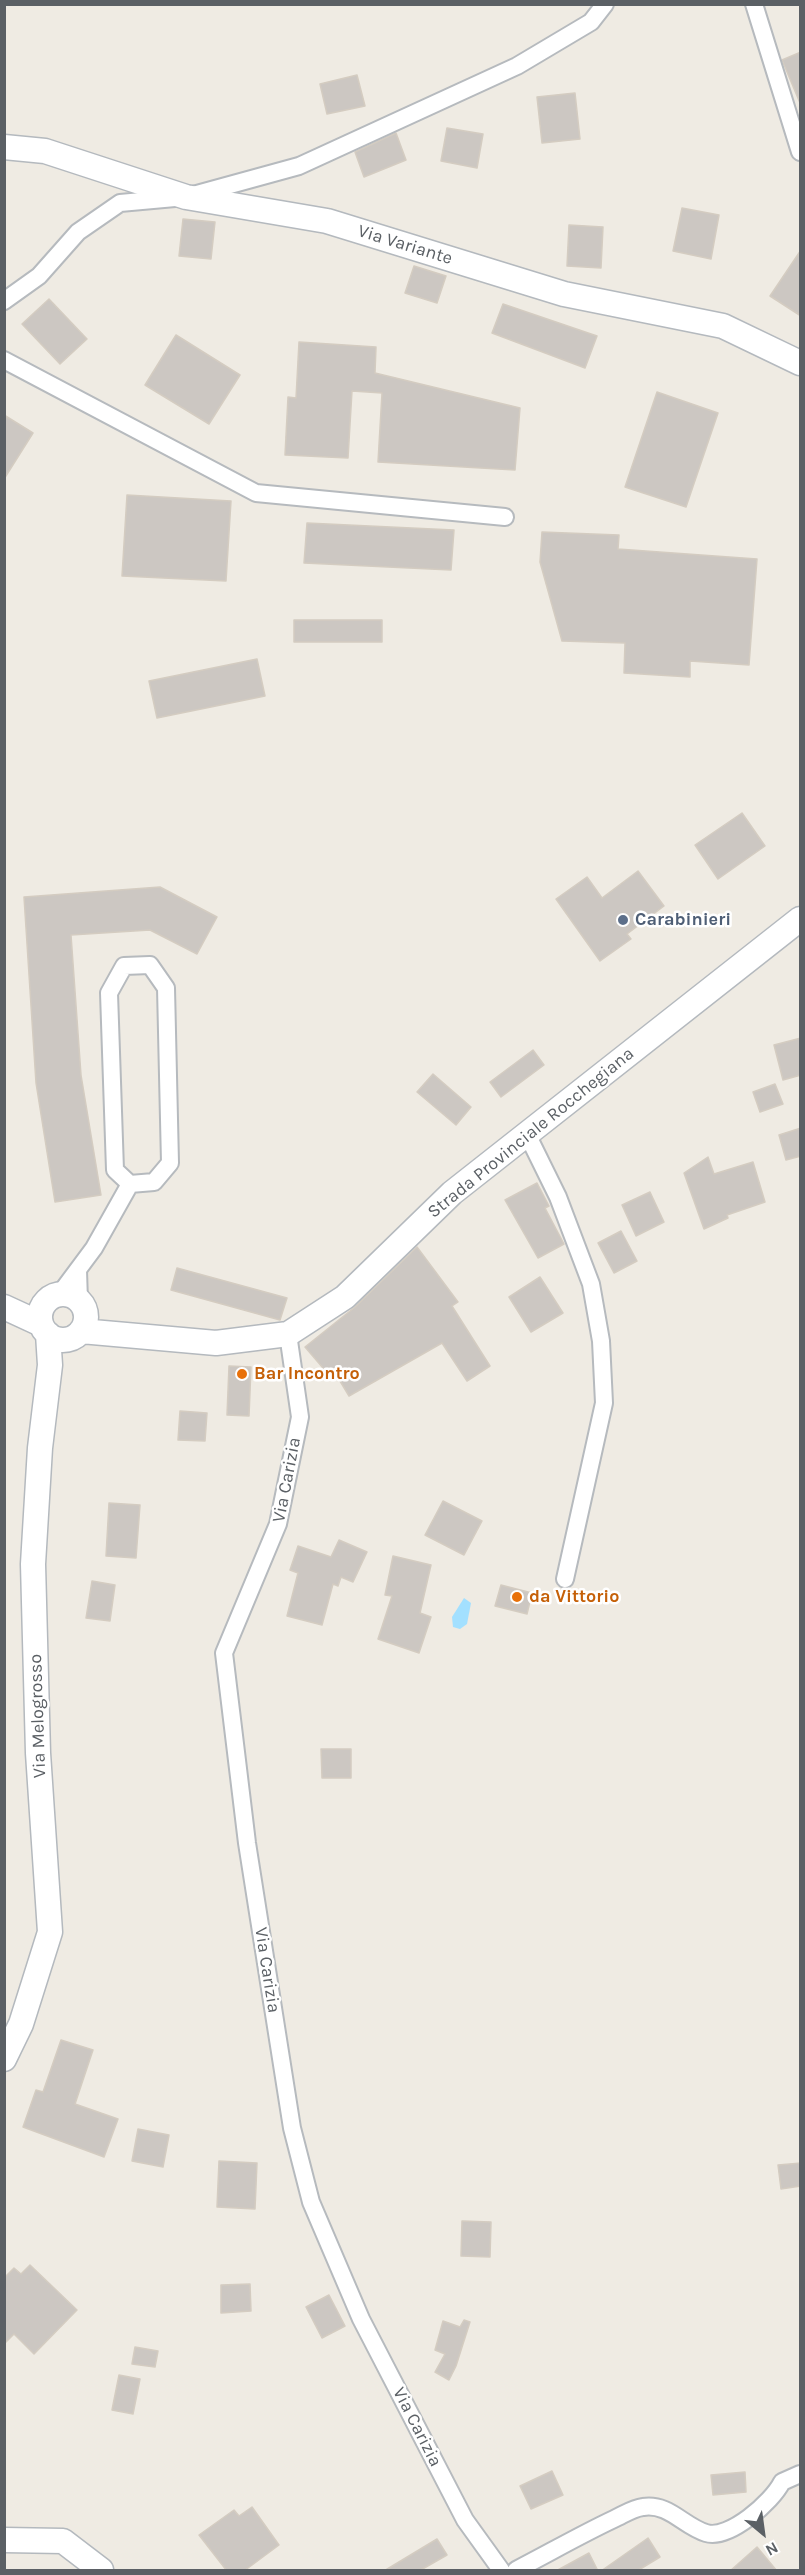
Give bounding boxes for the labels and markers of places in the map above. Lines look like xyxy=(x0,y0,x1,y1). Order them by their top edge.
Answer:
place label: Carabinieri xyxy=(635,909,731,931)
marker: Carabinieri xyxy=(616,913,630,927)
place label: Bar Incontro xyxy=(254,1363,360,1385)
marker: Bar Incontro xyxy=(235,1367,249,1381)
place label: da Vittorio xyxy=(529,1586,619,1608)
marker: da Vittorio xyxy=(510,1590,524,1604)

